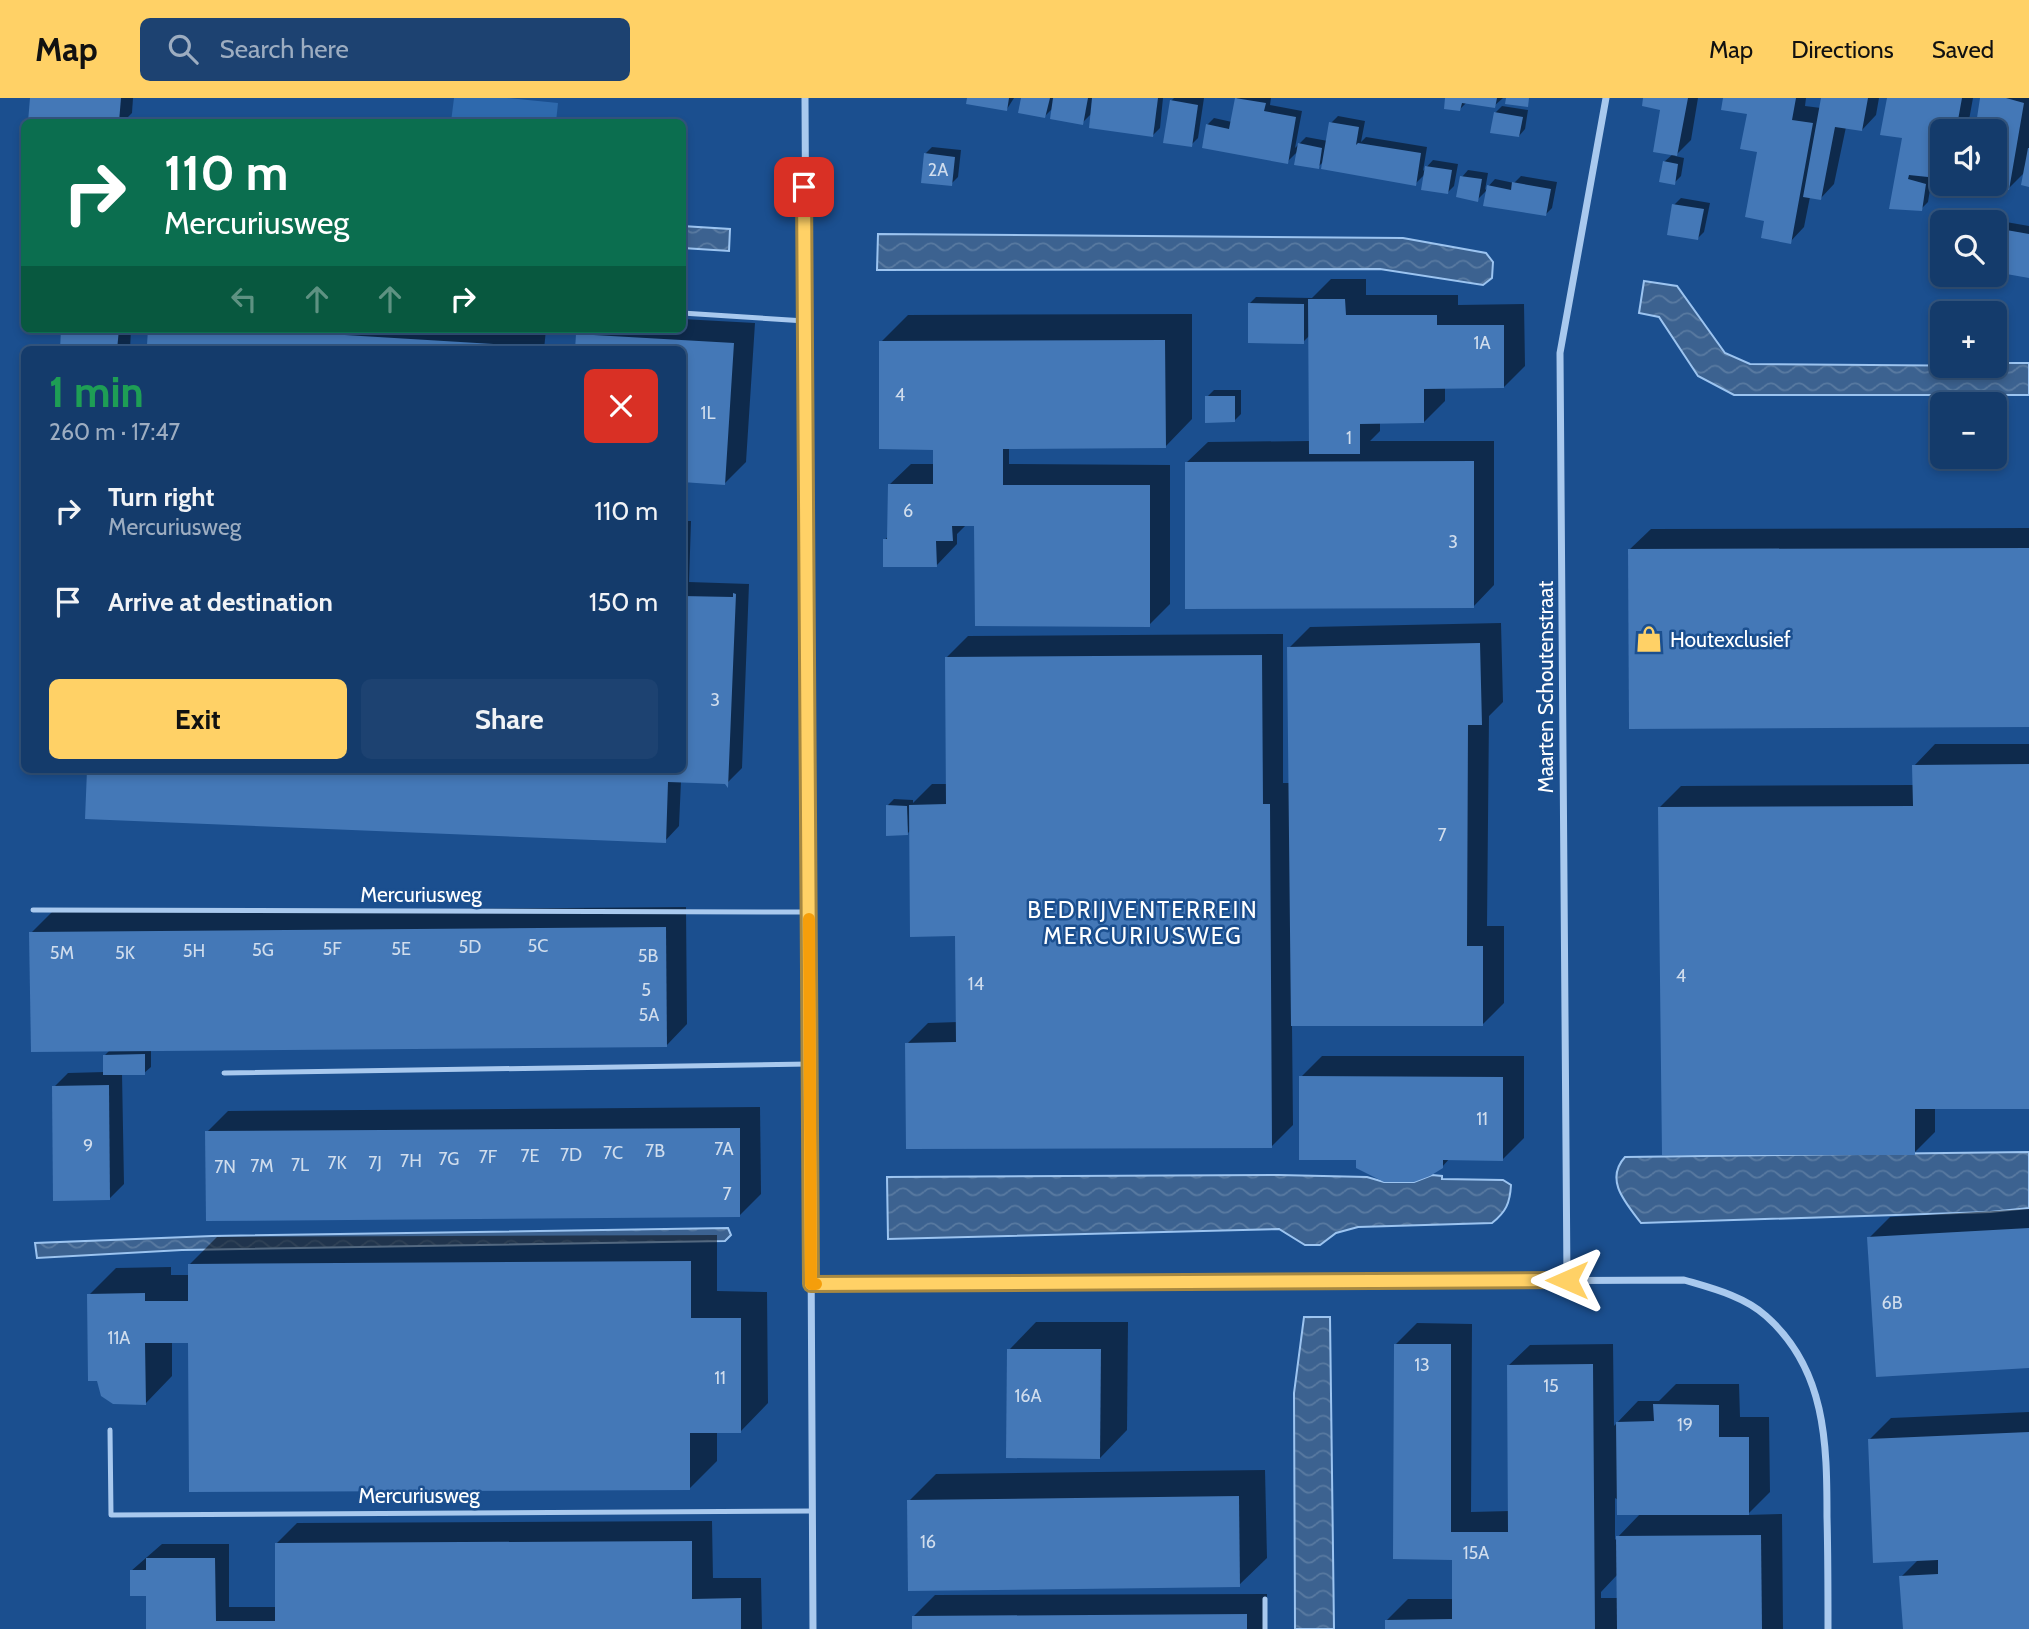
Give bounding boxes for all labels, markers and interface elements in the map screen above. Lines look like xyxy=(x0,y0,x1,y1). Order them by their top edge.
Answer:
search box xyxy=(140,18,630,81)
text: Map xyxy=(35,29,98,69)
icon: search xyxy=(164,30,202,68)
text: Search here xyxy=(220,33,349,65)
text: Map xyxy=(1709,35,1753,64)
text: Directions xyxy=(1791,35,1894,64)
text: Saved xyxy=(1932,35,1994,64)
map controls xyxy=(1930,119,2007,469)
button: sound xyxy=(1930,119,2007,196)
text: 110 m xyxy=(164,143,288,202)
icon: right xyxy=(49,147,140,238)
pin xyxy=(774,157,834,217)
house number: 2A xyxy=(928,159,948,181)
icon: arrive xyxy=(785,168,823,206)
text: Mercuriusweg xyxy=(164,203,349,242)
button: search xyxy=(1930,210,2007,287)
icon: left xyxy=(225,280,263,318)
icon: ahead xyxy=(298,280,336,318)
icon: ahead xyxy=(371,280,409,318)
icon: right xyxy=(444,280,482,318)
button: + xyxy=(1930,301,2007,378)
house number: 1A xyxy=(1474,332,1490,354)
text: 1 min xyxy=(49,366,144,418)
button: close xyxy=(584,369,658,443)
house number: 4 xyxy=(895,384,905,406)
button: − xyxy=(1930,392,2007,469)
house number: 1L xyxy=(701,402,715,424)
text: 260 m · 17:47 xyxy=(49,418,180,446)
house number: 1 xyxy=(1346,427,1352,449)
text: Turn right xyxy=(108,481,214,513)
icon: right xyxy=(49,492,87,530)
text: 110 m xyxy=(594,495,658,527)
house number: 6 xyxy=(903,500,913,522)
text: Mercuriusweg xyxy=(108,513,241,541)
house number: 3 xyxy=(1448,531,1458,553)
street label: Maarten Schoutenstraat xyxy=(1533,581,1558,793)
icon: arrive xyxy=(49,583,87,621)
text: Arrive at destination xyxy=(108,586,333,618)
text: 150 m xyxy=(589,586,658,618)
shop icon: Houtexclusief xyxy=(1634,624,1664,654)
place label: Houtexclusief xyxy=(1670,627,1791,652)
button: Exit xyxy=(49,679,347,759)
button: Share xyxy=(361,679,658,759)
house number: 3 xyxy=(710,689,720,711)
house number: 7 xyxy=(1437,824,1447,846)
street label: Mercuriusweg xyxy=(360,882,482,907)
district label: BEDRIJVENTERREIN MERCURIUSWEG xyxy=(1027,896,1259,950)
house number: 5C xyxy=(528,935,548,957)
house number: 5D xyxy=(459,936,481,958)
house number: 5F xyxy=(322,938,342,960)
house number: 5E xyxy=(391,938,411,960)
house number: 5G xyxy=(252,939,274,961)
house number: 5H xyxy=(183,940,205,962)
house number: 5M xyxy=(50,942,74,964)
house number: 5K xyxy=(115,942,136,964)
house number: 5B xyxy=(638,945,658,967)
house number: 4 xyxy=(1676,965,1686,987)
house number: 14 xyxy=(968,973,984,995)
house number: 5 xyxy=(641,979,651,1001)
house number: 5A xyxy=(639,1004,659,1026)
house number: 11 xyxy=(1476,1108,1488,1130)
house number: 9 xyxy=(83,1135,93,1157)
house number: 7A xyxy=(714,1138,734,1160)
house number: 7B xyxy=(645,1140,665,1162)
house number: 7C xyxy=(603,1142,623,1164)
house number: 7D xyxy=(560,1144,582,1166)
house number: 7E xyxy=(520,1145,540,1167)
house number: 7F xyxy=(479,1146,498,1168)
house number: 7G xyxy=(439,1148,459,1170)
house number: 7H xyxy=(400,1150,422,1172)
house number: 7K xyxy=(327,1152,347,1174)
house number: 7J xyxy=(368,1152,382,1174)
house number: 7L xyxy=(291,1154,309,1176)
house number: 7M xyxy=(250,1155,274,1177)
house number: 7N xyxy=(214,1156,236,1178)
house number: 7 xyxy=(722,1183,732,1205)
position arrow xyxy=(1530,1243,1604,1317)
house number: 6B xyxy=(1882,1292,1903,1314)
house number: 11A xyxy=(108,1327,130,1349)
house number: 13 xyxy=(1414,1354,1430,1376)
house number: 11 xyxy=(714,1367,726,1389)
house number: 15 xyxy=(1543,1375,1559,1397)
house number: 16A xyxy=(1014,1385,1042,1407)
house number: 19 xyxy=(1677,1414,1693,1436)
street label: Mercuriusweg xyxy=(358,1483,480,1508)
house number: 16 xyxy=(920,1531,936,1553)
house number: 15A xyxy=(1463,1542,1489,1564)

